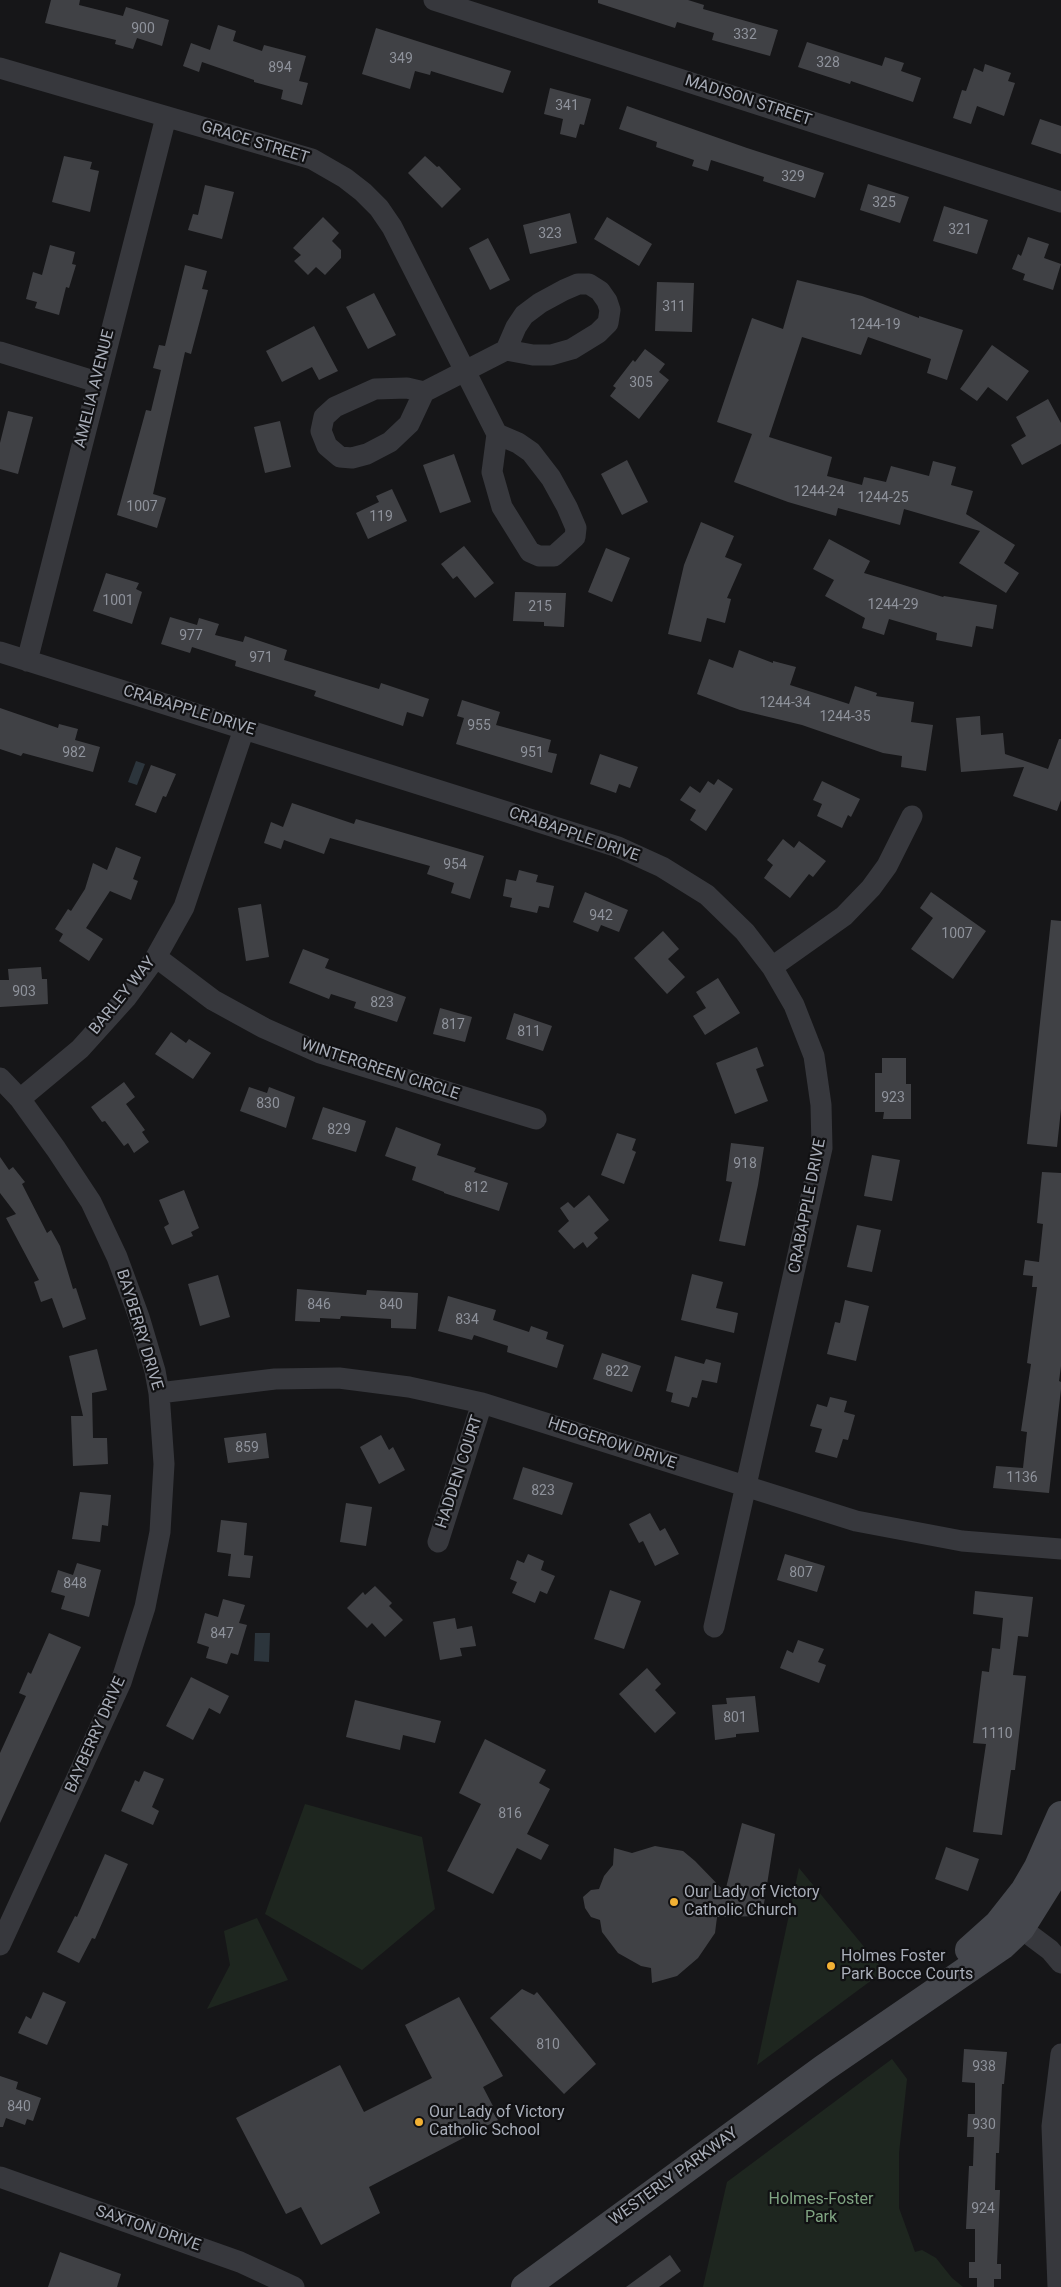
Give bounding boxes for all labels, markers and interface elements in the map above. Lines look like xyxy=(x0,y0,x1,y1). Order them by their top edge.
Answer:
house number: 900 xyxy=(131,21,155,37)
house number: 332 xyxy=(733,27,757,43)
house number: 349 xyxy=(389,51,413,67)
house number: 328 xyxy=(816,55,840,71)
house number: 894 xyxy=(268,60,292,76)
street label: MADISON STREET xyxy=(682,71,814,131)
house number: 341 xyxy=(555,98,579,114)
street label: GRACE STREET xyxy=(199,118,311,168)
house number: 329 xyxy=(781,169,805,185)
house number: 325 xyxy=(872,195,896,211)
house number: 321 xyxy=(948,222,972,238)
house number: 323 xyxy=(538,226,562,242)
house number: 311 xyxy=(662,299,686,315)
house number: 1244-19 xyxy=(849,317,901,333)
street label: AMELIA AVENUE xyxy=(71,328,119,450)
house number: 305 xyxy=(629,375,653,391)
house number: 1244-24 xyxy=(793,484,845,500)
house number: 1244-25 xyxy=(857,490,909,506)
house number: 1007 xyxy=(126,499,158,515)
house number: 119 xyxy=(369,509,393,525)
house number: 1001 xyxy=(102,593,134,609)
house number: 1244-29 xyxy=(867,597,919,613)
house number: 215 xyxy=(528,599,552,615)
house number: 977 xyxy=(179,628,203,644)
house number: 971 xyxy=(249,650,273,666)
street label: CRABAPPLE DRIVE xyxy=(121,682,257,740)
house number: 1244-34 xyxy=(759,695,811,711)
house number: 1244-35 xyxy=(819,709,871,725)
house number: 955 xyxy=(467,718,491,734)
house number: 982 xyxy=(62,745,86,761)
house number: 951 xyxy=(520,745,544,761)
street label: CRABAPPLE DRIVE xyxy=(506,804,642,866)
house number: 954 xyxy=(443,857,467,873)
house number: 942 xyxy=(589,908,613,924)
house number: 1007 xyxy=(941,926,973,942)
street label: BARLEY WAY xyxy=(86,953,160,1039)
house number: 903 xyxy=(12,984,36,1000)
house number: 823 xyxy=(370,995,394,1011)
house number: 817 xyxy=(441,1017,465,1033)
house number: 811 xyxy=(517,1024,541,1040)
street label: WINTERGREEN CIRCLE xyxy=(298,1035,462,1105)
house number: 923 xyxy=(881,1090,905,1106)
house number: 830 xyxy=(256,1096,280,1112)
house number: 829 xyxy=(327,1122,351,1138)
street label: CRABAPPLE DRIVE xyxy=(786,1137,830,1275)
house number: 918 xyxy=(733,1156,757,1172)
house number: 812 xyxy=(464,1180,488,1196)
street label: BAYBERRY DRIVE xyxy=(112,1267,166,1393)
house number: 846 xyxy=(307,1297,331,1313)
house number: 840 xyxy=(379,1297,403,1313)
house number: 834 xyxy=(455,1312,479,1328)
house number: 822 xyxy=(605,1364,629,1380)
street label: HADDEN COURT xyxy=(433,1413,487,1531)
street label: HEDGEROW DRIVE xyxy=(545,1414,679,1474)
house number: 859 xyxy=(235,1440,259,1456)
house number: 1136 xyxy=(1006,1470,1038,1486)
house number: 823 xyxy=(531,1483,555,1499)
house number: 807 xyxy=(789,1565,813,1581)
house number: 848 xyxy=(63,1576,87,1592)
house number: 847 xyxy=(210,1626,234,1642)
street label: BAYBERRY DRIVE xyxy=(62,1674,130,1796)
house number: 801 xyxy=(723,1710,747,1726)
house number: 1110 xyxy=(981,1726,1013,1742)
house number: 816 xyxy=(498,1806,522,1822)
place label: Our Lady of Victory Catholic Church xyxy=(684,1883,820,1921)
marker: Our Lady of Victory Catholic Church xyxy=(668,1896,680,1908)
place label: Holmes Foster Park Bocce Courts xyxy=(841,1947,973,1985)
marker: Holmes Foster Park Bocce Courts xyxy=(825,1960,837,1972)
house number: 810 xyxy=(536,2037,560,2053)
house number: 938 xyxy=(972,2059,996,2075)
house number: 840 xyxy=(7,2099,31,2115)
place label: Our Lady of Victory Catholic School xyxy=(429,2103,565,2141)
marker: Our Lady of Victory Catholic School xyxy=(413,2116,425,2128)
house number: 930 xyxy=(972,2117,996,2133)
street label: WESTERLY PARKWAY xyxy=(606,2124,742,2230)
park label: Holmes-Foster Park xyxy=(769,2190,873,2228)
house number: 924 xyxy=(971,2201,995,2217)
street label: SAXTON DRIVE xyxy=(93,2202,203,2256)

